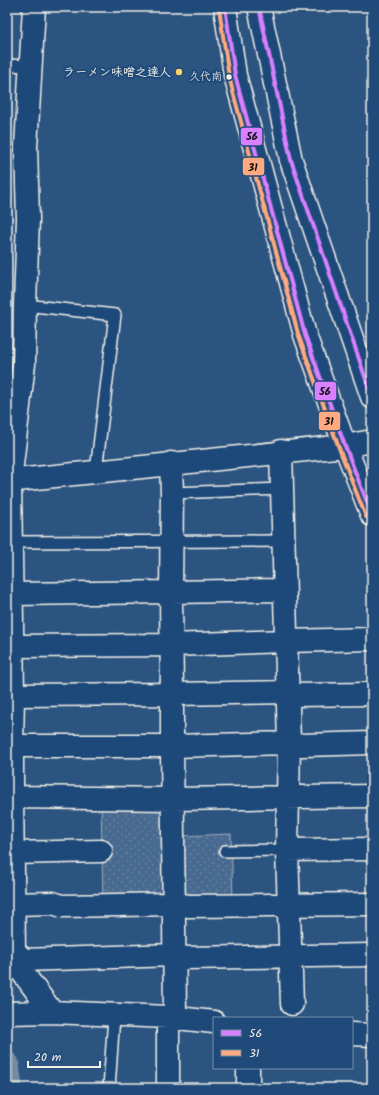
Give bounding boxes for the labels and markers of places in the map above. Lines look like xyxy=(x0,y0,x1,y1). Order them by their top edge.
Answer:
place label: ラーメン味噌之達人 xyxy=(63,63,171,82)
marker: ラーメン味噌之達人 xyxy=(174,67,184,77)
place label: 久代南 xyxy=(189,68,222,86)
marker: 久代南 xyxy=(224,72,234,82)

